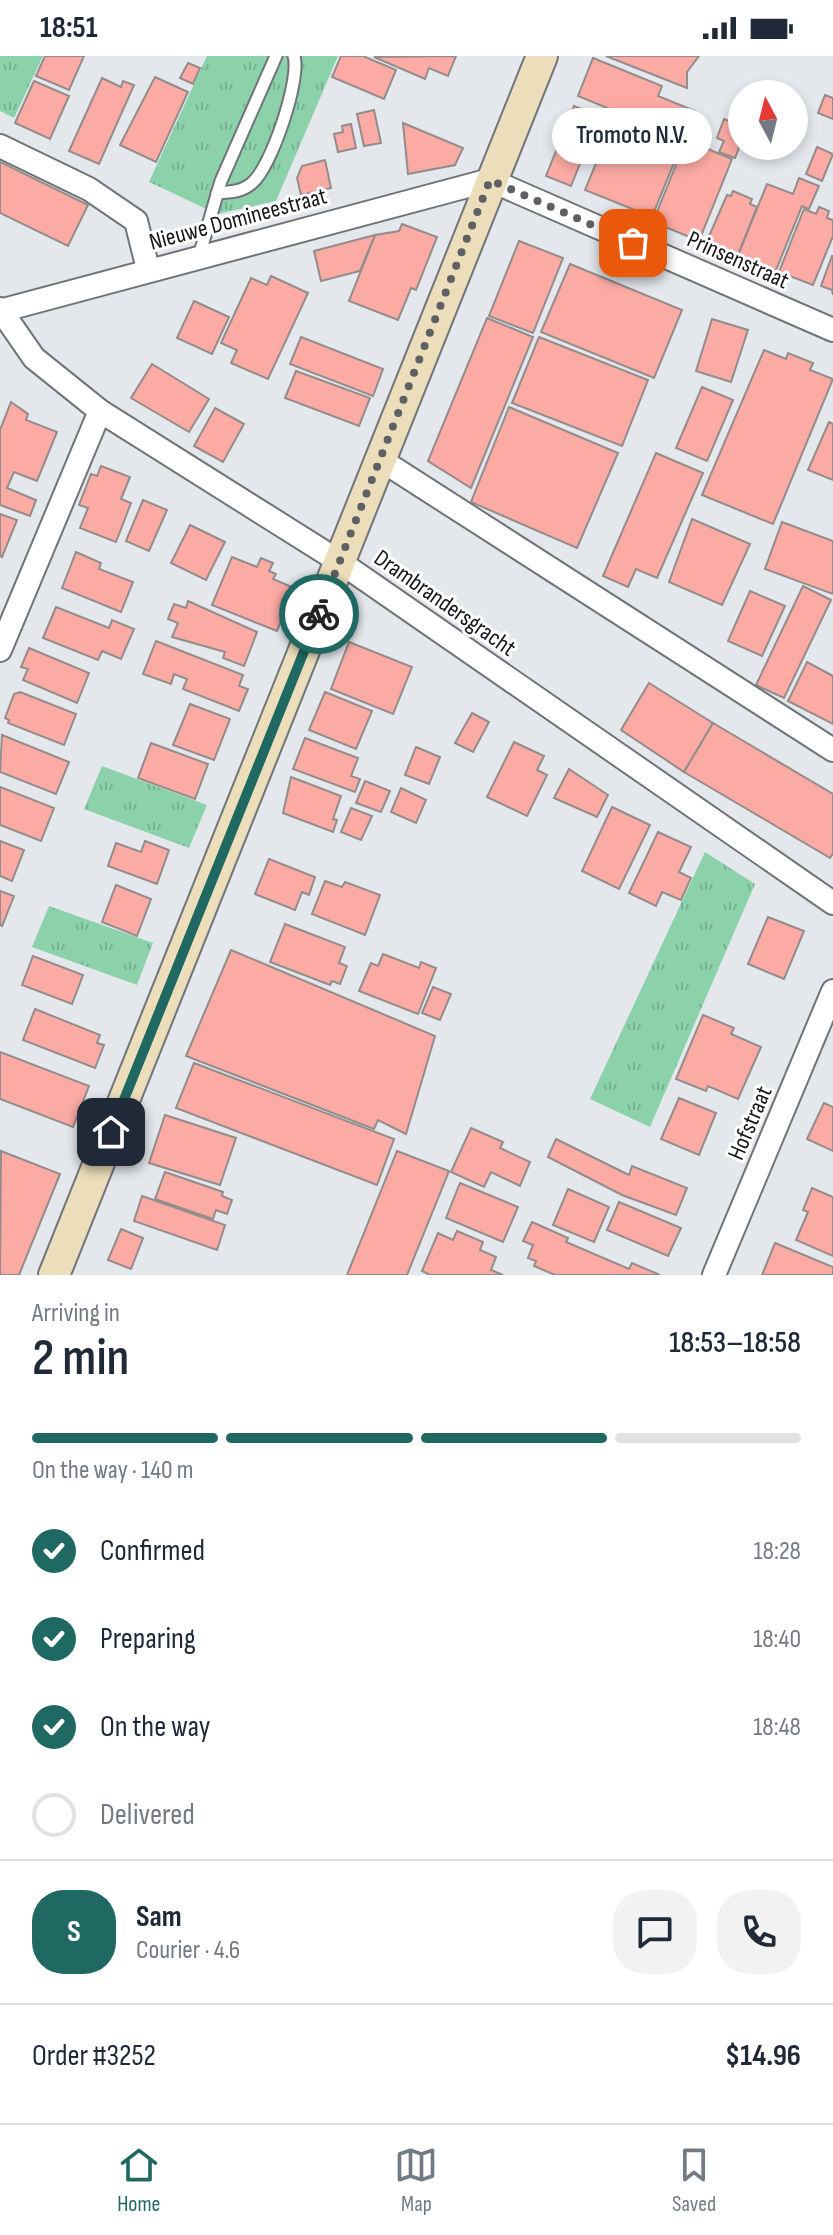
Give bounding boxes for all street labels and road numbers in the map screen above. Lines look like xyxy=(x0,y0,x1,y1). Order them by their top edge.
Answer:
street label: Nieuwe Domineestraat xyxy=(146,181,330,257)
street label: Prinsenstraat xyxy=(683,225,793,295)
street label: Drambrandersgracht xyxy=(369,543,521,663)
street label: Hofstraat xyxy=(722,1082,778,1164)

